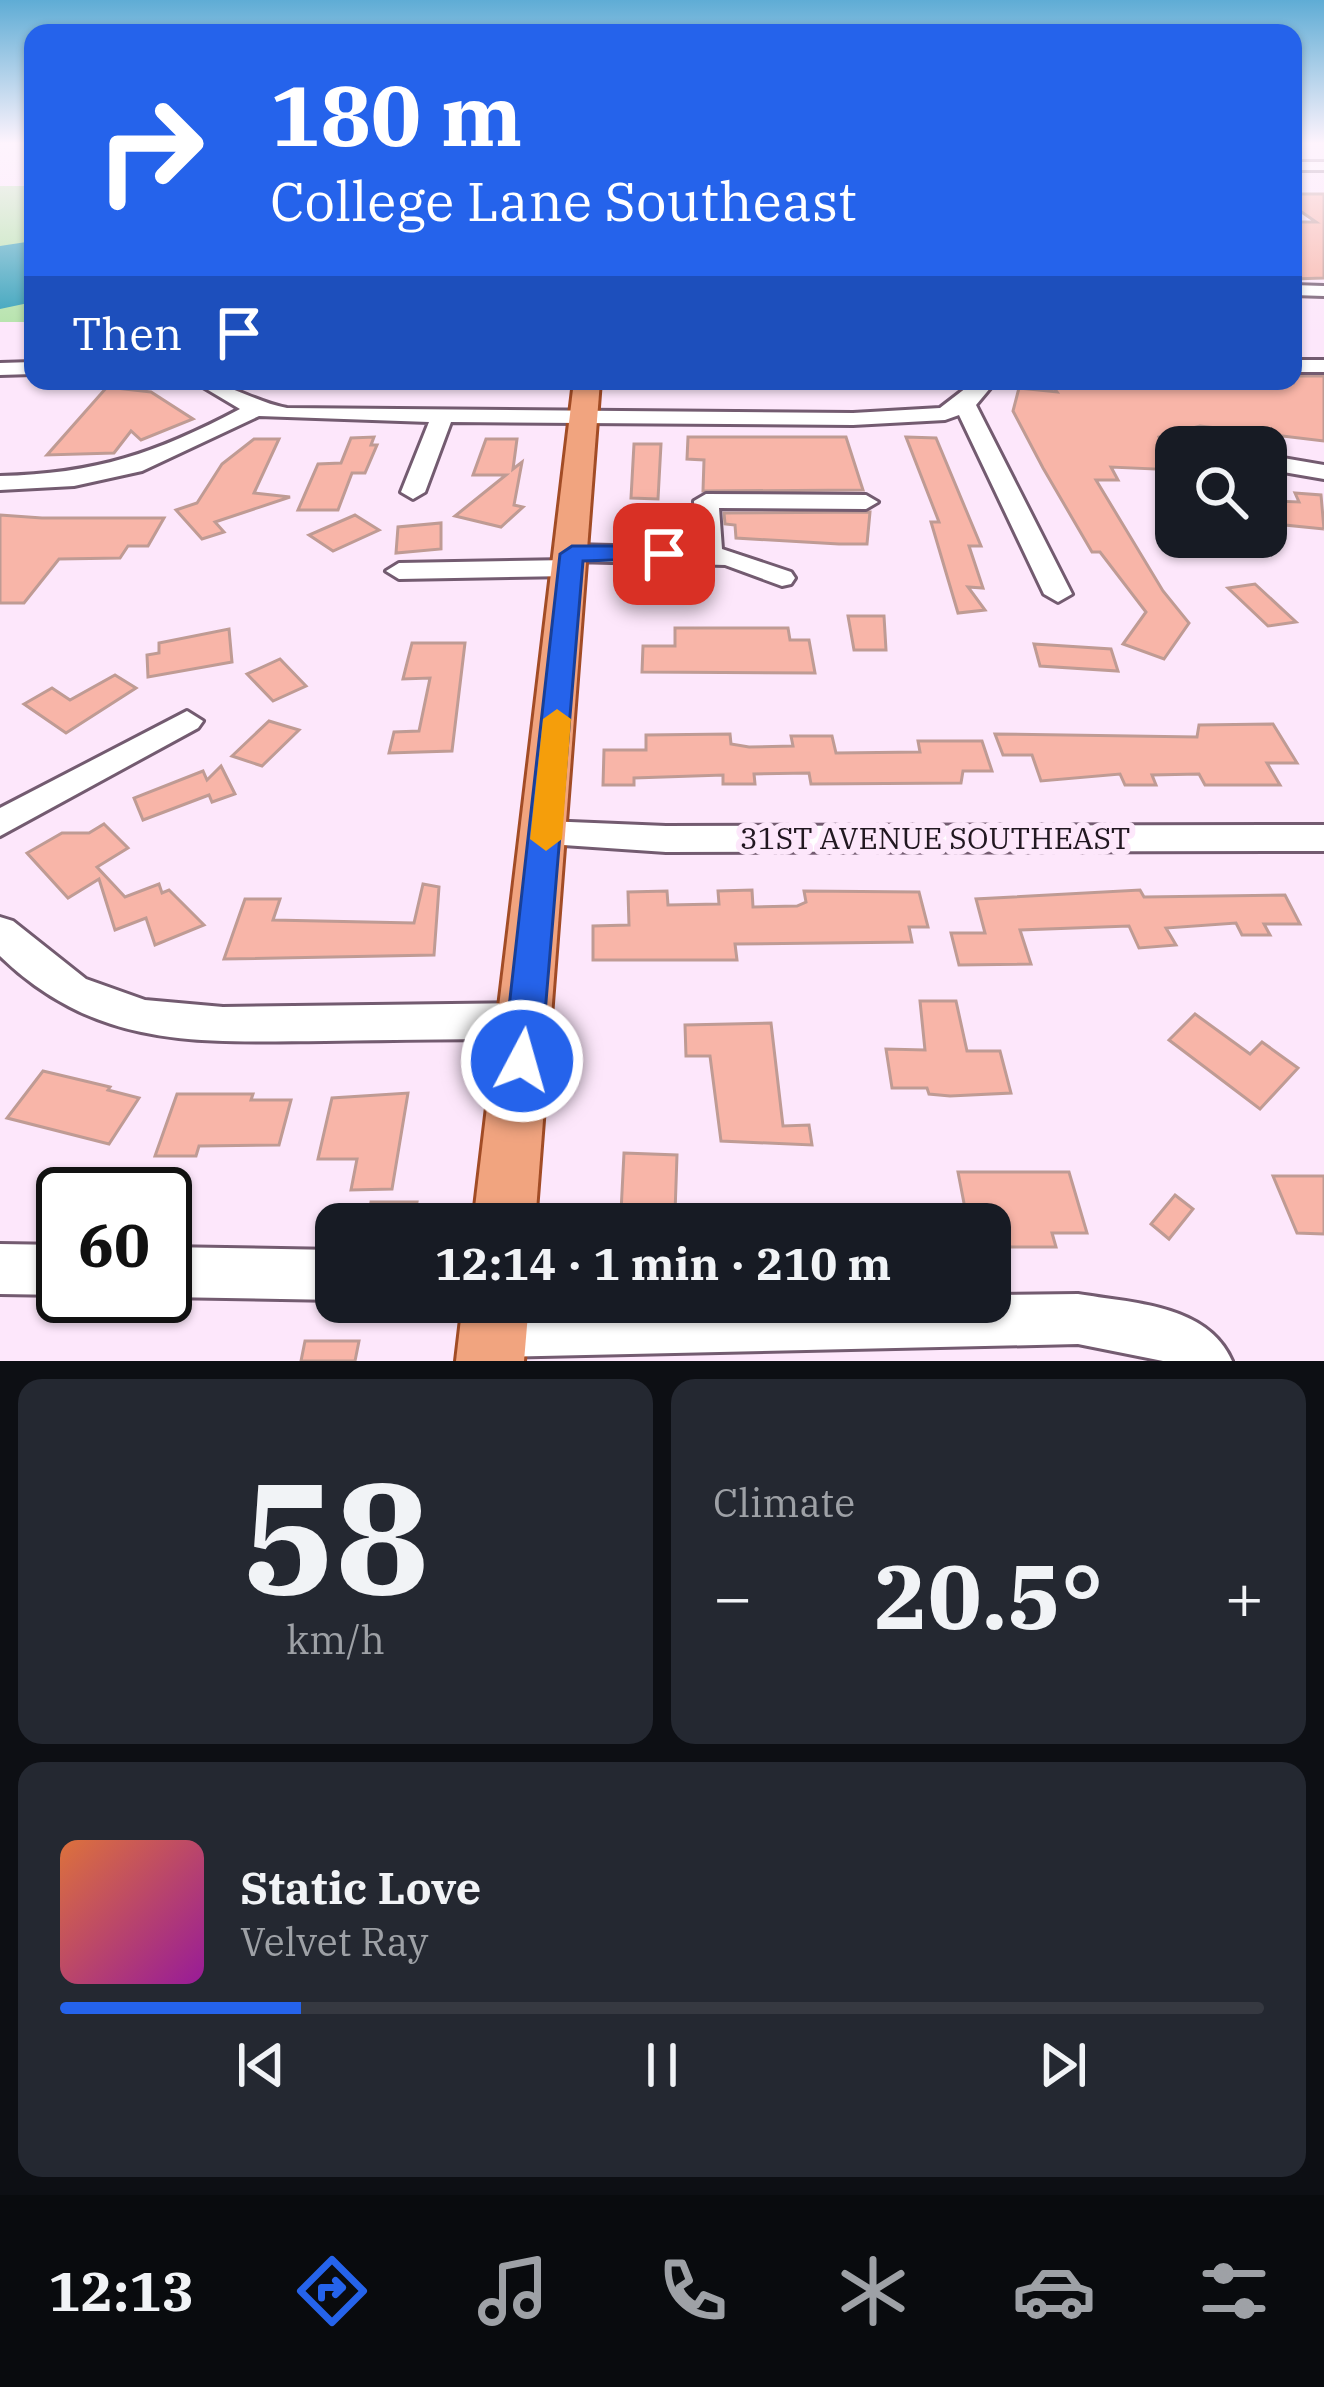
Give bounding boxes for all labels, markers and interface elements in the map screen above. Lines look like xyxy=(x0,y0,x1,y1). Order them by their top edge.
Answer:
text: 180 m xyxy=(270,60,522,169)
icon: right xyxy=(72,72,228,228)
text: College Lane Southeast xyxy=(270,166,857,236)
icon: arrive xyxy=(206,300,272,366)
text: Then xyxy=(72,304,182,362)
map controls xyxy=(1155,426,1287,558)
button: search xyxy=(1155,426,1287,558)
pin xyxy=(613,503,715,605)
icon: arrive xyxy=(631,521,697,587)
street label: 31ST AVENUE SOUTHEAST xyxy=(740,818,1130,857)
position arrow xyxy=(459,998,585,1124)
speed limit sign: 60 xyxy=(36,1167,192,1323)
text: 12:14 · 1 min · 210 m xyxy=(435,1234,891,1292)
text: 58 xyxy=(242,1434,429,1637)
text: Climate xyxy=(713,1477,855,1528)
text: 20.5° xyxy=(874,1537,1103,1654)
text: − xyxy=(713,1553,753,1639)
text: + xyxy=(1224,1553,1264,1639)
text: km/h xyxy=(286,1614,385,1665)
text: Static Love xyxy=(240,1858,481,1916)
text: Velvet Ray xyxy=(240,1916,428,1967)
icon: previous xyxy=(228,2032,294,2098)
icon: pause xyxy=(629,2032,695,2098)
icon: next xyxy=(1030,2032,1096,2098)
icon: directions xyxy=(290,2249,374,2333)
icon: music xyxy=(471,2249,555,2333)
icon: phone xyxy=(651,2249,735,2333)
icon: climate xyxy=(831,2249,915,2333)
icon: car xyxy=(1012,2249,1096,2333)
icon: filters xyxy=(1192,2249,1276,2333)
text: 12:13 xyxy=(48,2256,194,2326)

